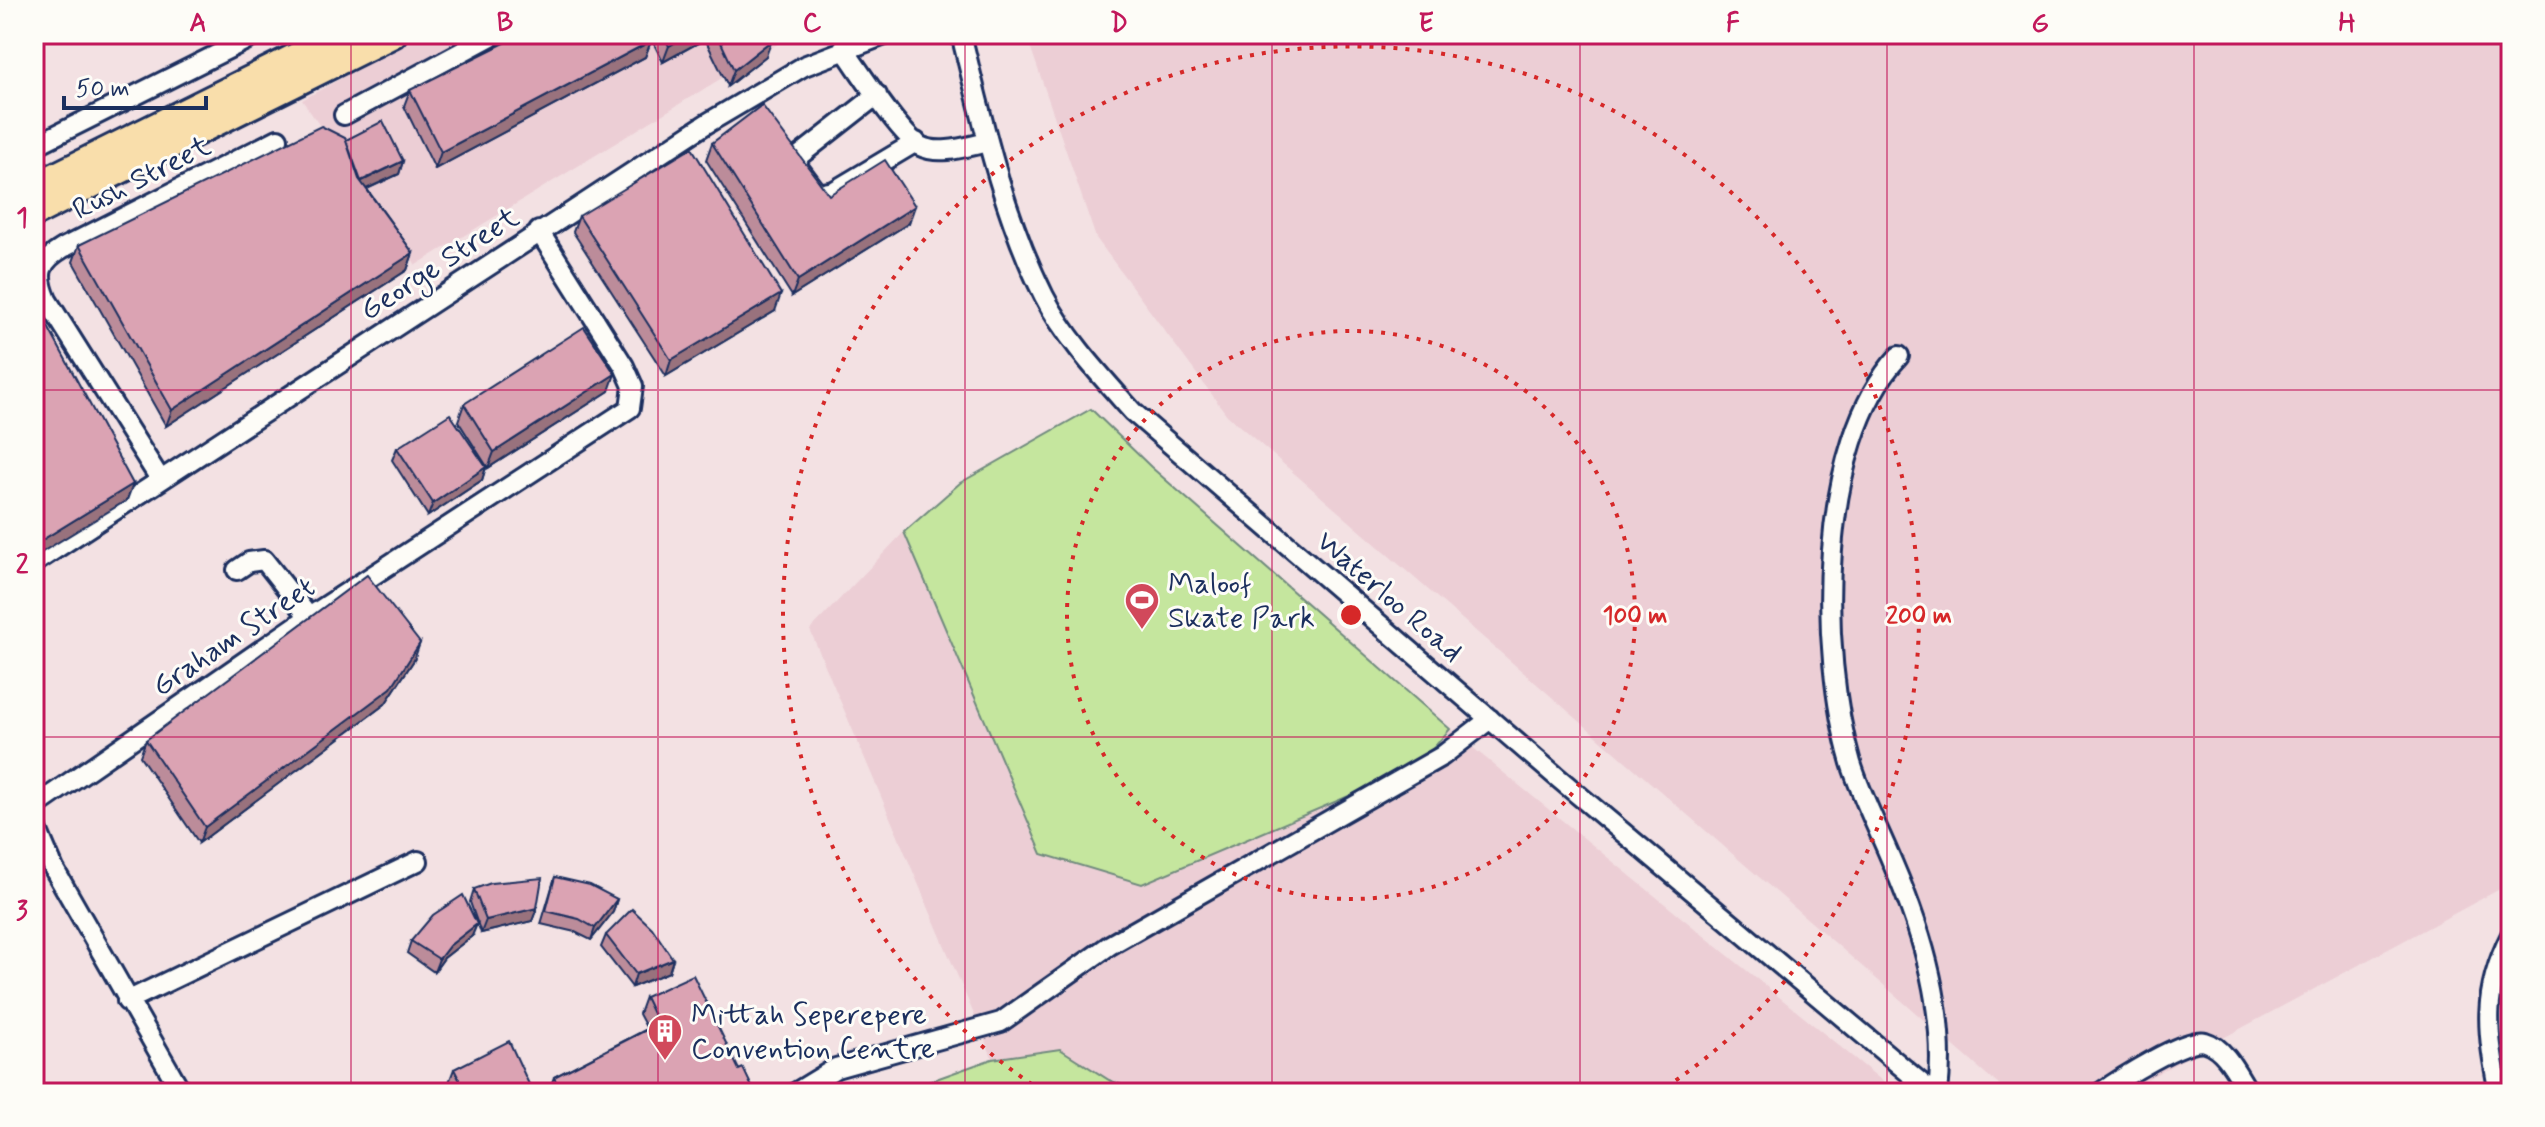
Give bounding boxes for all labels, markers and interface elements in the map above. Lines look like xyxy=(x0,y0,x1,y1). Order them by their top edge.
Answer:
text: A xyxy=(189,7,207,41)
text: B xyxy=(497,7,513,41)
text: C xyxy=(803,7,822,41)
text: D xyxy=(1110,7,1128,41)
text: E xyxy=(1418,7,1434,41)
text: F xyxy=(1726,7,1740,41)
text: G xyxy=(2031,7,2049,41)
text: H xyxy=(2339,7,2356,41)
scale bar xyxy=(64,60,206,110)
text: 50 m xyxy=(76,74,130,105)
street label: Rush Street xyxy=(66,127,218,230)
street label: George Street xyxy=(353,198,528,332)
text: 1 xyxy=(16,202,28,236)
street label: Waterloo Road xyxy=(1307,523,1471,672)
text: 2 xyxy=(16,549,29,583)
place label: Maloof Skate Park xyxy=(1168,565,1315,638)
street label: Graham Street xyxy=(145,568,323,706)
sports icon: Maloof Skate Park xyxy=(1123,581,1161,631)
centre of rings xyxy=(1337,601,1365,629)
text: 100 m xyxy=(1603,601,1667,632)
text: 200 m xyxy=(1886,601,1952,632)
text: 3 xyxy=(16,895,28,929)
place label: Mittah Seperepere Convention Centre xyxy=(691,996,935,1069)
building icon: Mittah Seperepere Convention Centre xyxy=(646,1012,684,1062)

